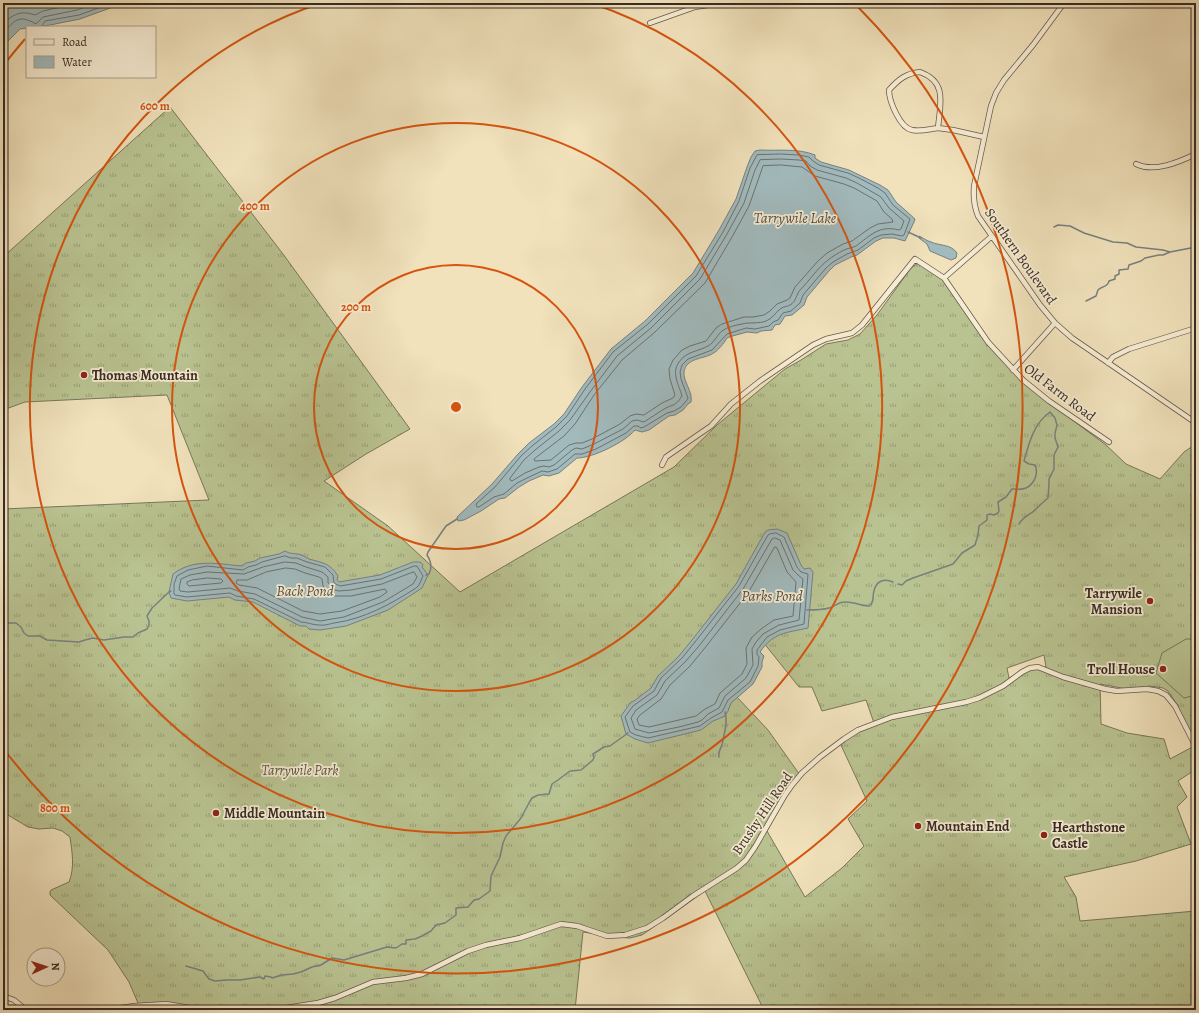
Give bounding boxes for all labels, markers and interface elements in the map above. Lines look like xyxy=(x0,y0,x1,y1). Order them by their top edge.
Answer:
legend xyxy=(26,26,156,78)
text: Road xyxy=(62,34,88,50)
text: Water xyxy=(61,54,92,70)
text: 600 m xyxy=(140,98,170,114)
text: 400 m xyxy=(240,198,270,214)
street label: Southern Boulevard xyxy=(980,204,1061,309)
water label: Tarrywile Lake xyxy=(754,208,837,228)
text: 200 m xyxy=(341,299,371,315)
street label: Old Farm Road xyxy=(1020,359,1100,426)
place label: Thomas Mountain xyxy=(92,366,198,385)
marker: Thomas Mountain xyxy=(79,370,89,380)
centre of rings xyxy=(449,400,463,414)
water label: Back Pond xyxy=(276,581,334,601)
place label: Tarrywile Mansion xyxy=(1085,584,1143,619)
water label: Parks Pond xyxy=(741,586,803,606)
marker: Tarrywile Mansion xyxy=(1145,596,1155,606)
place label: Troll House xyxy=(1087,660,1156,679)
marker: Troll House xyxy=(1158,664,1168,674)
park label: Tarrywile Park xyxy=(262,761,338,780)
street label: Brushy Hill Road xyxy=(728,768,797,858)
text: 800 m xyxy=(40,800,70,816)
place label: Middle Mountain xyxy=(224,804,325,823)
marker: Middle Mountain xyxy=(211,808,221,818)
place label: Mountain End xyxy=(926,817,1010,836)
place label: Hearthstone Castle xyxy=(1052,818,1126,853)
marker: Mountain End xyxy=(913,821,923,831)
marker: Hearthstone Castle xyxy=(1039,830,1049,840)
north arrow xyxy=(26,947,66,987)
text: N xyxy=(48,962,63,971)

